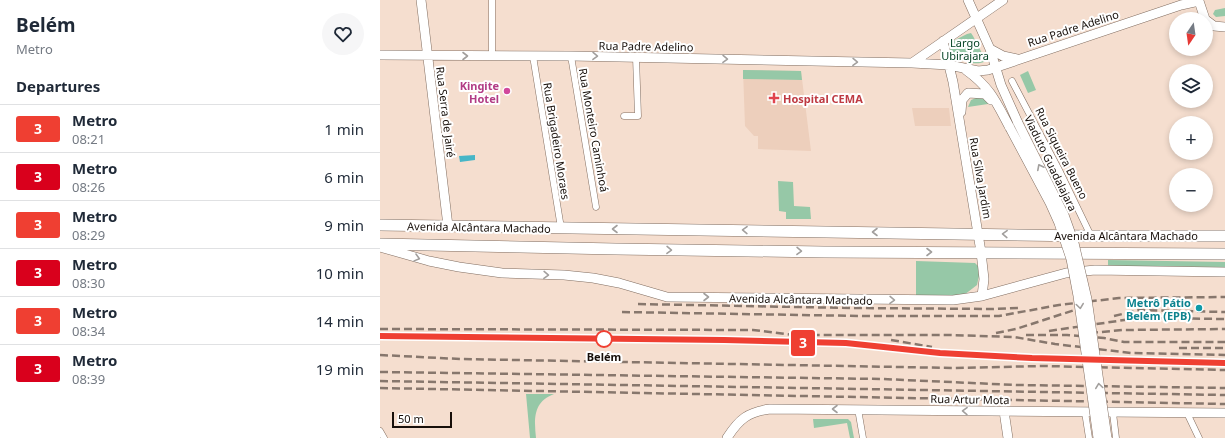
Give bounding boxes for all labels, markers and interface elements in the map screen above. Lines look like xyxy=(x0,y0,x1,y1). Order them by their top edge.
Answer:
street label: Rua Padre Adelino xyxy=(1026,6,1121,50)
text: Belém xyxy=(16,12,76,38)
north arrow xyxy=(1169,12,1213,56)
map controls xyxy=(1169,12,1213,212)
button: heart xyxy=(322,13,364,55)
park label: Largo Ubirajara xyxy=(941,35,989,63)
street label: Rua Padre Adelino xyxy=(598,38,694,54)
text: Metro xyxy=(16,40,53,58)
one-way arrow xyxy=(462,52,468,60)
one-way arrow xyxy=(592,52,598,60)
one-way arrow xyxy=(722,55,728,63)
one-way arrow xyxy=(852,58,858,66)
button: layers xyxy=(1169,64,1213,108)
street label: Rua Serra de Jairé xyxy=(433,66,459,158)
street label: Rua Monteiro Caminhoá xyxy=(576,67,612,193)
text: Departures xyxy=(16,76,100,96)
place label: Kingite Hotel xyxy=(460,78,499,106)
street label: Rua Brigadeiro Moraes xyxy=(540,81,574,201)
marker: Kingite Hotel xyxy=(502,86,512,96)
place label: Hospital CEMA xyxy=(783,91,863,106)
marker: Hospital CEMA xyxy=(768,92,780,104)
street label: Rua Siqueira Bueno xyxy=(1032,105,1092,202)
text: Metro xyxy=(72,110,117,130)
street label: Viaduto Guadalajara xyxy=(1021,112,1081,214)
button: + xyxy=(1169,116,1213,160)
text: 3 xyxy=(34,119,42,138)
text: 1 min xyxy=(324,119,364,139)
text: 08:21 xyxy=(72,130,105,148)
street label: Rua Silva Jardim xyxy=(966,136,996,220)
text: Metro xyxy=(72,158,117,178)
one-way arrow xyxy=(1037,164,1045,172)
text: 3 xyxy=(34,167,42,186)
text: 6 min xyxy=(324,167,364,187)
button: − xyxy=(1169,168,1213,212)
text: 08:26 xyxy=(72,178,105,196)
text: Metro xyxy=(72,206,117,226)
text: 3 xyxy=(34,215,42,234)
text: 9 min xyxy=(324,215,364,235)
street label: Avenida Alcântara Machado xyxy=(407,218,551,236)
one-way arrow xyxy=(612,225,618,233)
text: 08:29 xyxy=(72,226,105,244)
one-way arrow xyxy=(742,226,748,234)
one-way arrow xyxy=(872,228,878,236)
street label: Avenida Alcântara Machado xyxy=(1054,228,1198,243)
one-way arrow xyxy=(1002,230,1008,238)
one-way arrow xyxy=(666,246,672,254)
one-way arrow xyxy=(796,247,802,256)
one-way arrow xyxy=(926,248,932,256)
one-way arrow xyxy=(414,253,421,262)
text: Metro xyxy=(72,254,117,274)
text: 3 xyxy=(34,263,42,282)
text: 10 min xyxy=(316,263,364,283)
one-way arrow xyxy=(543,270,549,279)
text: 08:30 xyxy=(72,274,105,292)
street label: Avenida Alcântara Machado xyxy=(729,290,873,308)
one-way arrow xyxy=(703,293,709,301)
place label: Metrô Pátio Belém (EPB) xyxy=(1126,295,1191,323)
one-way arrow xyxy=(889,296,895,305)
text: Metro xyxy=(72,302,117,322)
one-way arrow xyxy=(1075,303,1084,309)
marker: Metrô Pátio Belém (EPB) xyxy=(1194,303,1204,313)
text: 3 xyxy=(34,311,42,330)
text: 14 min xyxy=(316,311,364,331)
text: 08:34 xyxy=(72,322,105,340)
marker: Belém xyxy=(595,330,613,348)
line badge: 3 xyxy=(790,330,816,356)
text: 3 xyxy=(799,333,807,352)
place label: Belém xyxy=(587,349,621,364)
text: Metro xyxy=(72,350,117,370)
text: 3 xyxy=(34,359,42,378)
text: 19 min xyxy=(316,359,364,379)
text: 08:39 xyxy=(72,370,105,388)
one-way arrow xyxy=(1095,382,1104,389)
street label: Rua Artur Mota xyxy=(930,391,1010,407)
one-way arrow xyxy=(832,405,838,413)
one-way arrow xyxy=(962,407,968,415)
scale bar xyxy=(392,410,452,429)
text: 50 m xyxy=(398,411,424,426)

